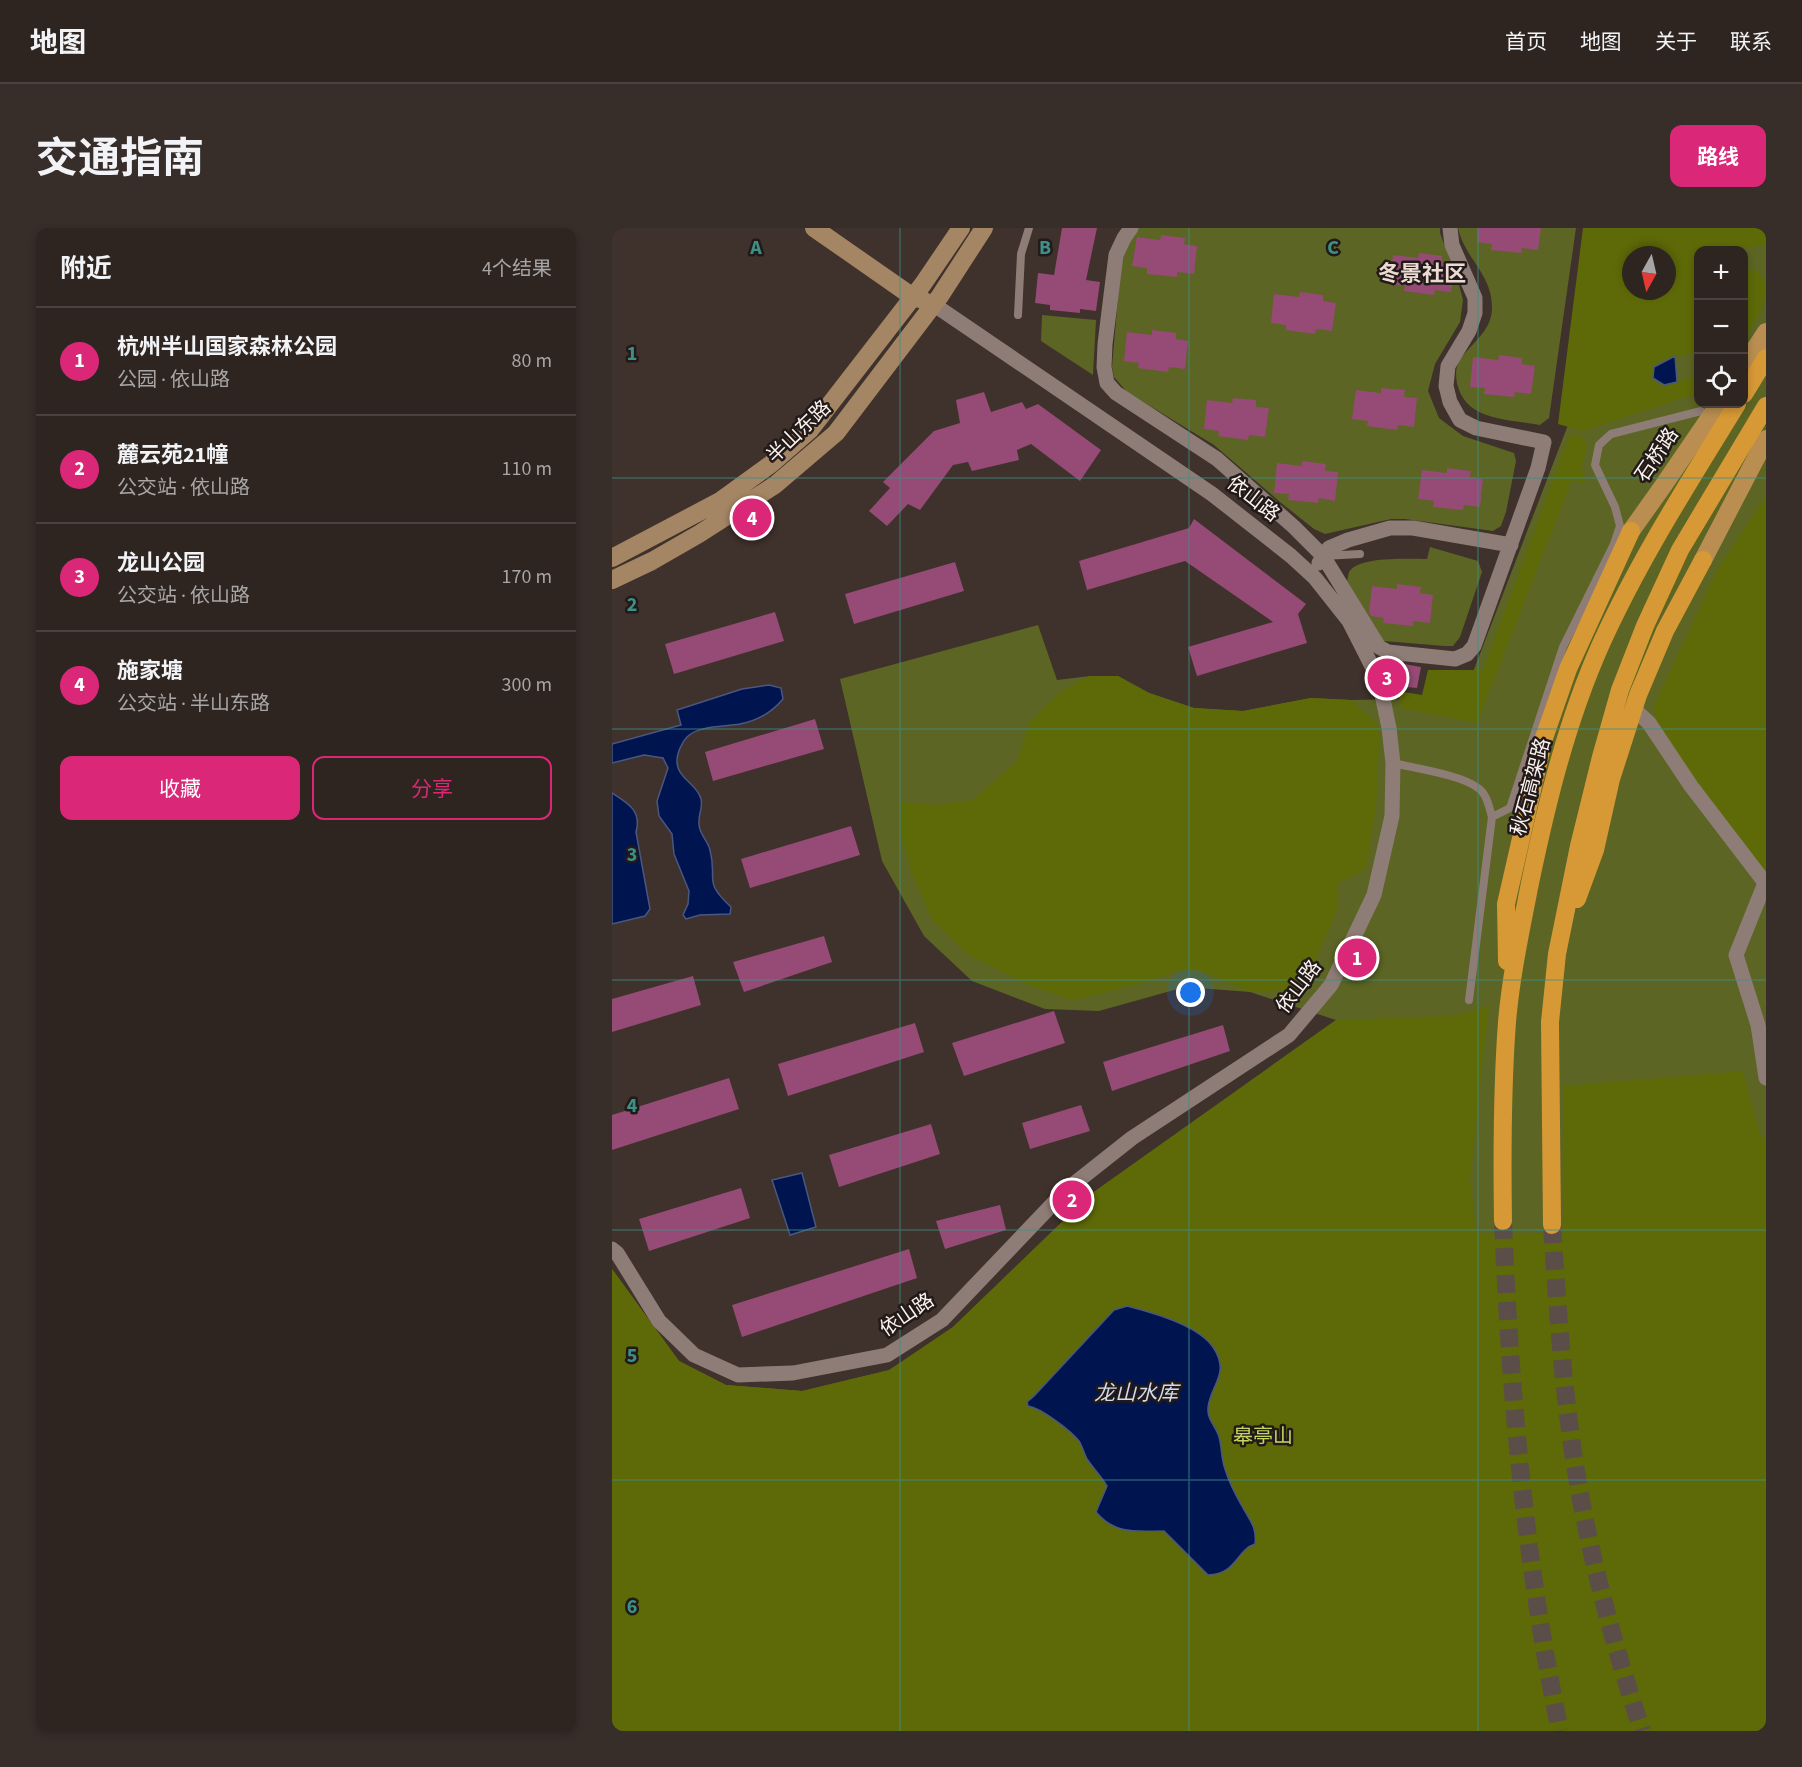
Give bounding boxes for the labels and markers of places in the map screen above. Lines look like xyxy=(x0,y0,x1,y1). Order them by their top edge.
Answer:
pin: 4 xyxy=(732,496,772,540)
pin: 3 xyxy=(1368,656,1406,700)
pin: 1 xyxy=(1338,936,1376,980)
pin: 2 xyxy=(1052,1178,1092,1222)

